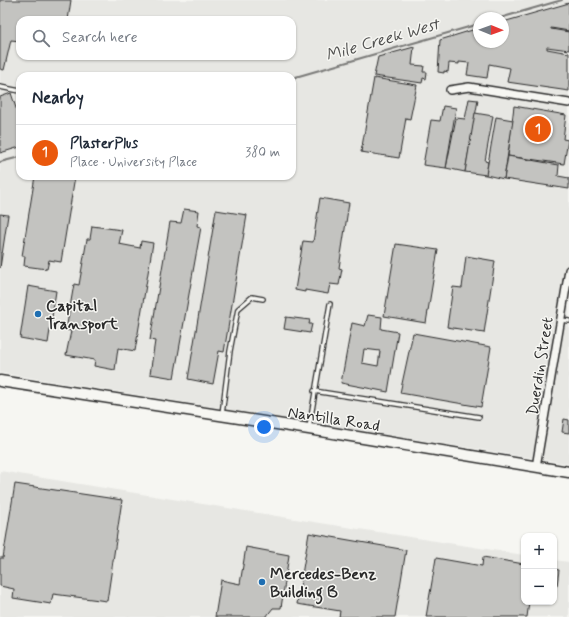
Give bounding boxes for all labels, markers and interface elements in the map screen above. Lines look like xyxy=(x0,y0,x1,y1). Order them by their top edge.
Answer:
north arrow xyxy=(473,12,509,48)
water label: Mile Creek West xyxy=(323,13,444,67)
search box xyxy=(16,16,296,60)
icon: search xyxy=(30,27,52,49)
text: Search here xyxy=(62,28,138,48)
text: Nearby xyxy=(32,87,84,109)
pin: 1 xyxy=(525,114,551,144)
text: PlasterPlus xyxy=(70,134,138,154)
text: 1 xyxy=(42,144,48,161)
text: 380 m xyxy=(245,144,280,161)
text: Place · University Place xyxy=(70,154,197,171)
place label: Capital Transport xyxy=(46,296,119,335)
marker: Capital Transport xyxy=(33,309,43,319)
street label: Duerdin Street xyxy=(522,315,559,417)
street label: Nantilla Road xyxy=(286,402,381,437)
your location xyxy=(254,417,274,437)
map controls xyxy=(521,533,557,605)
button: + xyxy=(521,533,557,569)
place label: Mercedes-Benz Building B xyxy=(270,564,376,605)
button: − xyxy=(521,569,557,605)
marker: Mercedes-Benz Building B xyxy=(257,577,267,587)

